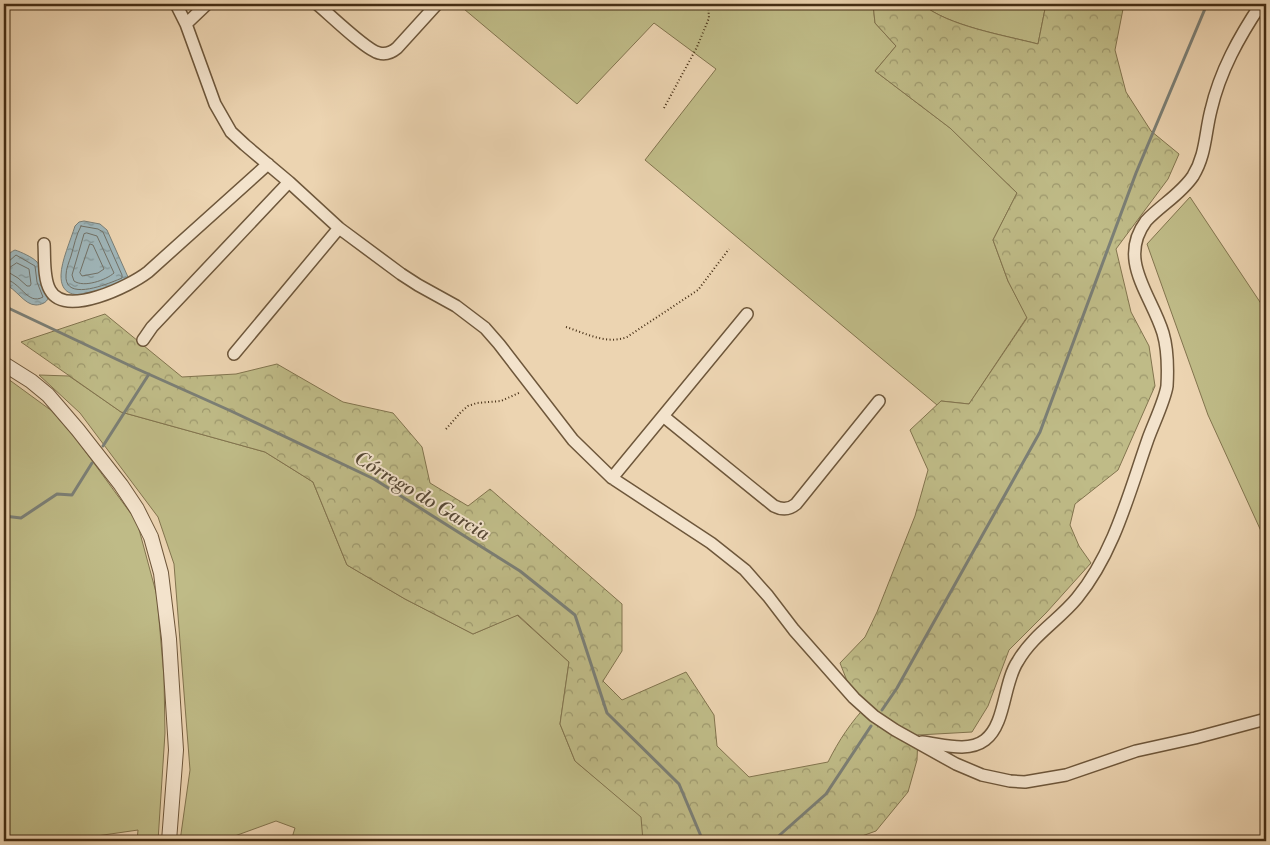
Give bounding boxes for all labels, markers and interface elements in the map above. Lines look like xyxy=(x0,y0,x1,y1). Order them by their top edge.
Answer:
water label: Córrego do Garcia xyxy=(350,446,494,546)

